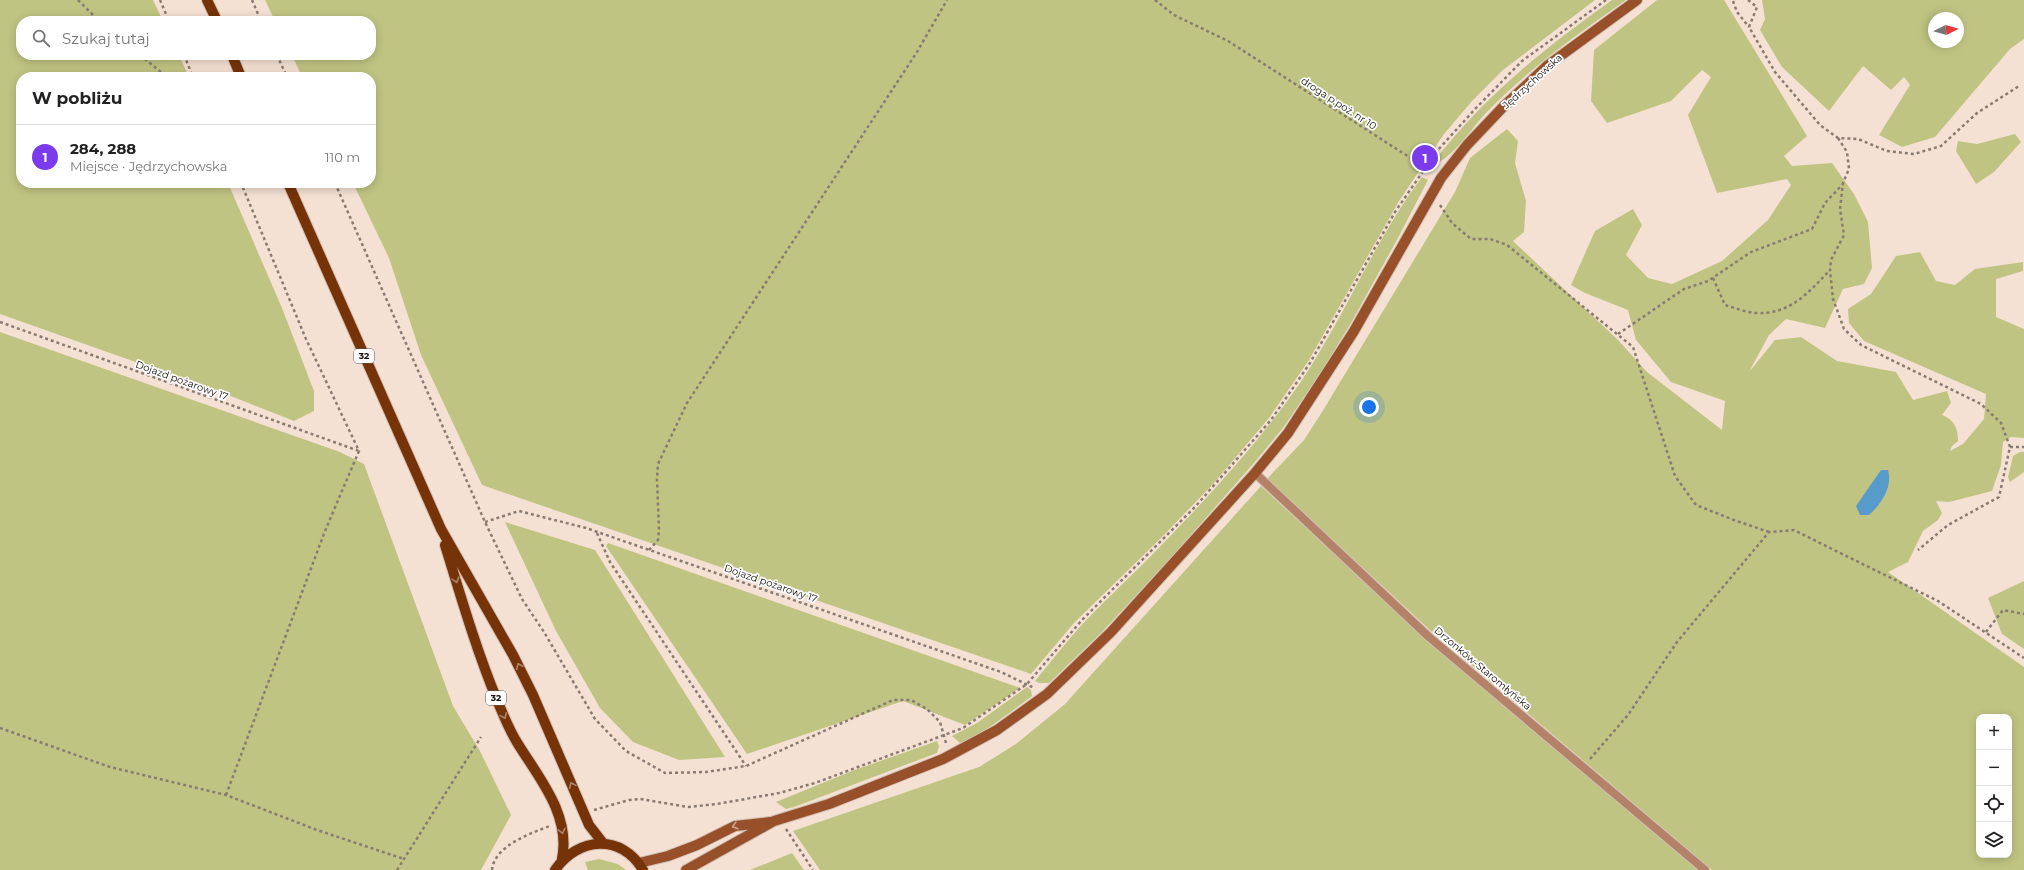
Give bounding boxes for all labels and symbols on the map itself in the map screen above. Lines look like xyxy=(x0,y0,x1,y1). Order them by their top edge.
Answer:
north arrow xyxy=(1928,12,1964,48)
street label: Jędrzychowska xyxy=(1499,51,1565,112)
street label: droga p.poż. nr 10 xyxy=(1298,74,1379,133)
pin: 1 xyxy=(1412,143,1438,173)
road number: 32 xyxy=(354,349,374,363)
street label: Dojazd pożarowy 17 xyxy=(134,358,230,403)
your location xyxy=(1359,397,1379,417)
street label: Dojazd pożarowy 17 xyxy=(722,561,819,606)
one-way arrow xyxy=(451,576,460,583)
street label: Drzonków-Staromłyńska xyxy=(1431,624,1534,713)
one-way arrow xyxy=(516,663,524,670)
road number: 32 xyxy=(486,691,506,705)
one-way arrow xyxy=(499,711,507,719)
one-way arrow xyxy=(569,781,577,789)
one-way arrow xyxy=(732,821,739,830)
one-way arrow xyxy=(557,828,565,834)

